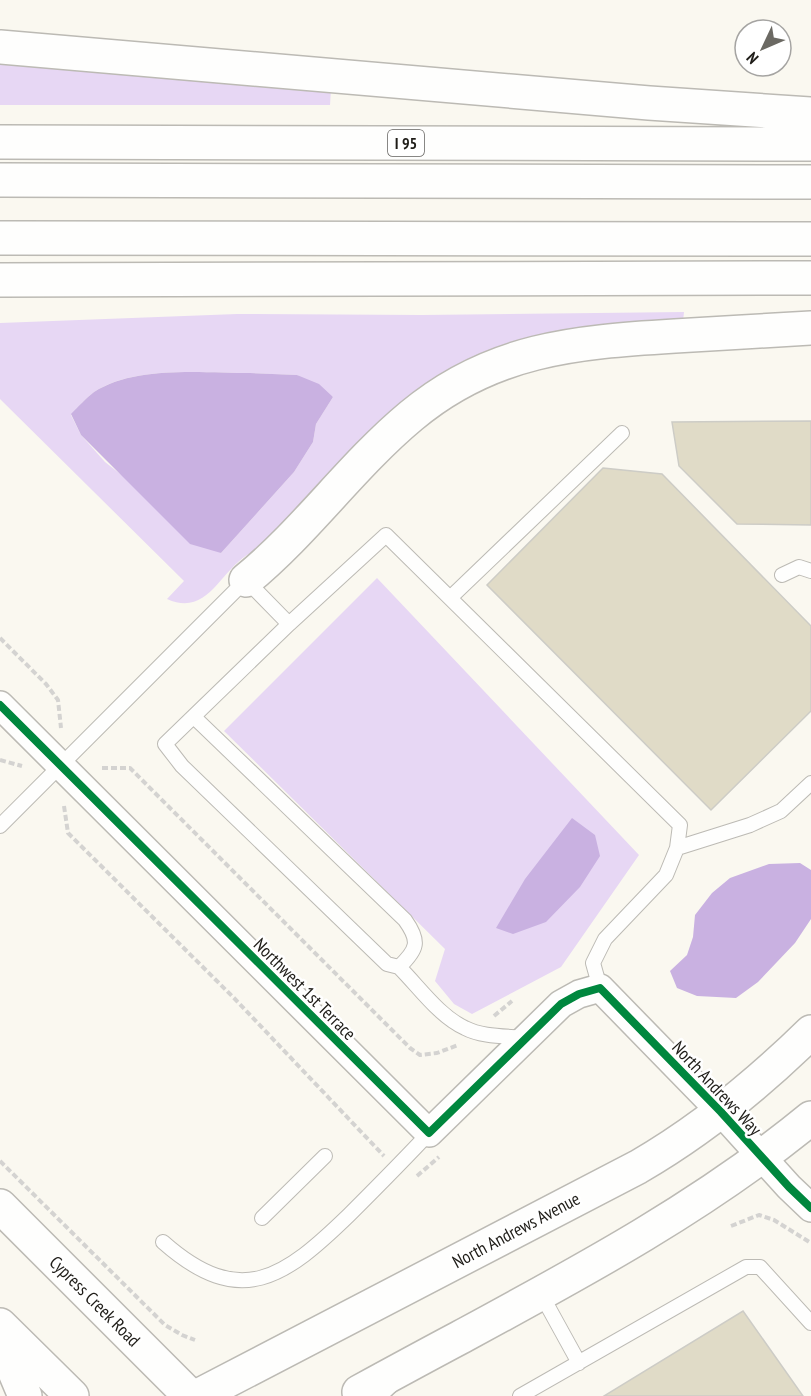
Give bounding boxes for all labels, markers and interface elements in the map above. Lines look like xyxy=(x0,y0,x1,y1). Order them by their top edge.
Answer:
north arrow xyxy=(733,18,793,78)
text: N xyxy=(742,48,762,68)
road number: I 95 xyxy=(388,130,424,156)
street label: Northwest 1st Terrace xyxy=(249,933,361,1045)
street label: North Andrews Way xyxy=(667,1036,767,1140)
street label: North Andrews Avenue xyxy=(448,1187,584,1273)
street label: Cypress Creek Road xyxy=(45,1251,145,1351)

